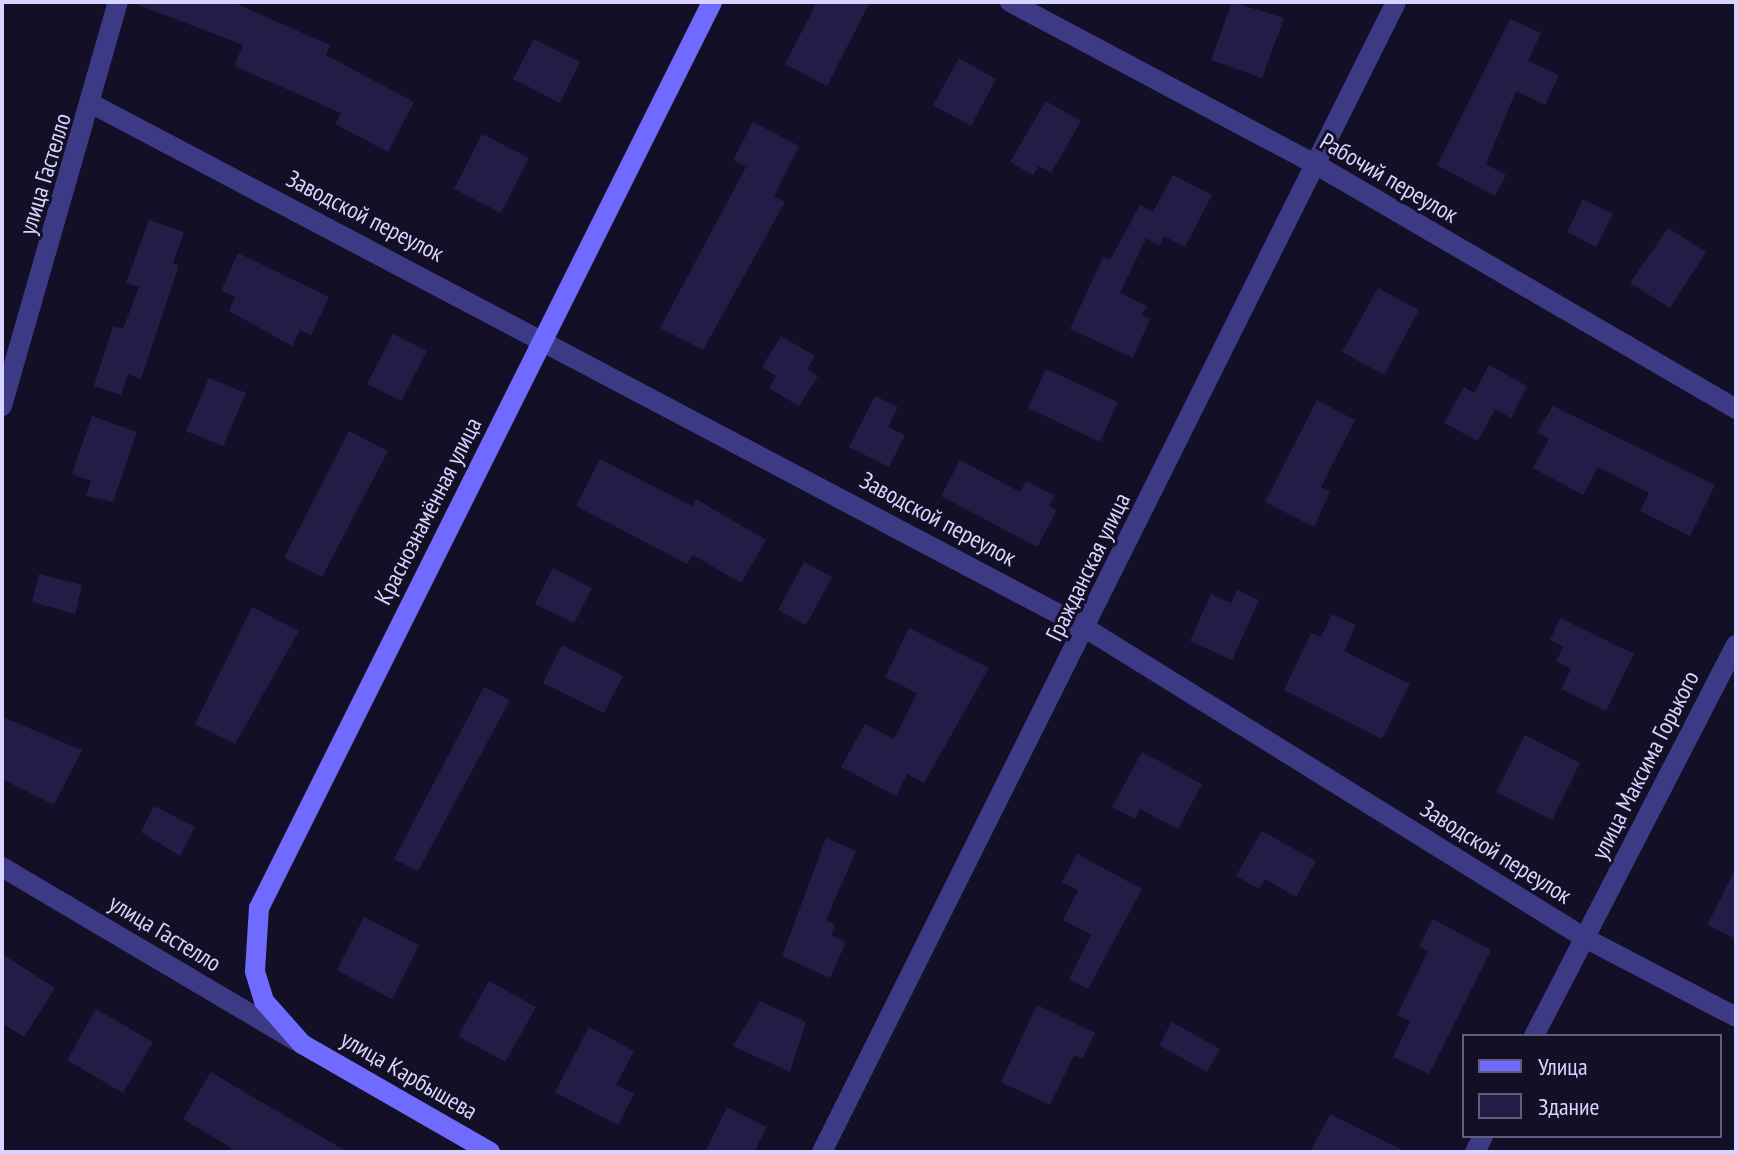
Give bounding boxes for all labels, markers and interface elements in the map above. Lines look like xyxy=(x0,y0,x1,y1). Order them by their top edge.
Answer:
street label: улица Гастелло xyxy=(13,110,77,238)
street label: Рабочий переулок xyxy=(1315,127,1463,229)
street label: Заводской переулок xyxy=(282,164,448,268)
street label: Краснознамённая улица xyxy=(368,413,488,609)
street label: Заводской переулок xyxy=(855,466,1021,572)
street label: Гражданская улица xyxy=(1040,488,1136,646)
street label: улица Максима Горького xyxy=(1585,666,1705,864)
street label: Заводской переулок xyxy=(1415,794,1577,910)
street label: улица Гастелло xyxy=(104,888,226,978)
street label: улица Карбышева xyxy=(336,1024,482,1126)
legend xyxy=(1462,1034,1722,1138)
text: Улица xyxy=(1538,1051,1588,1082)
text: Здание xyxy=(1538,1091,1599,1122)

